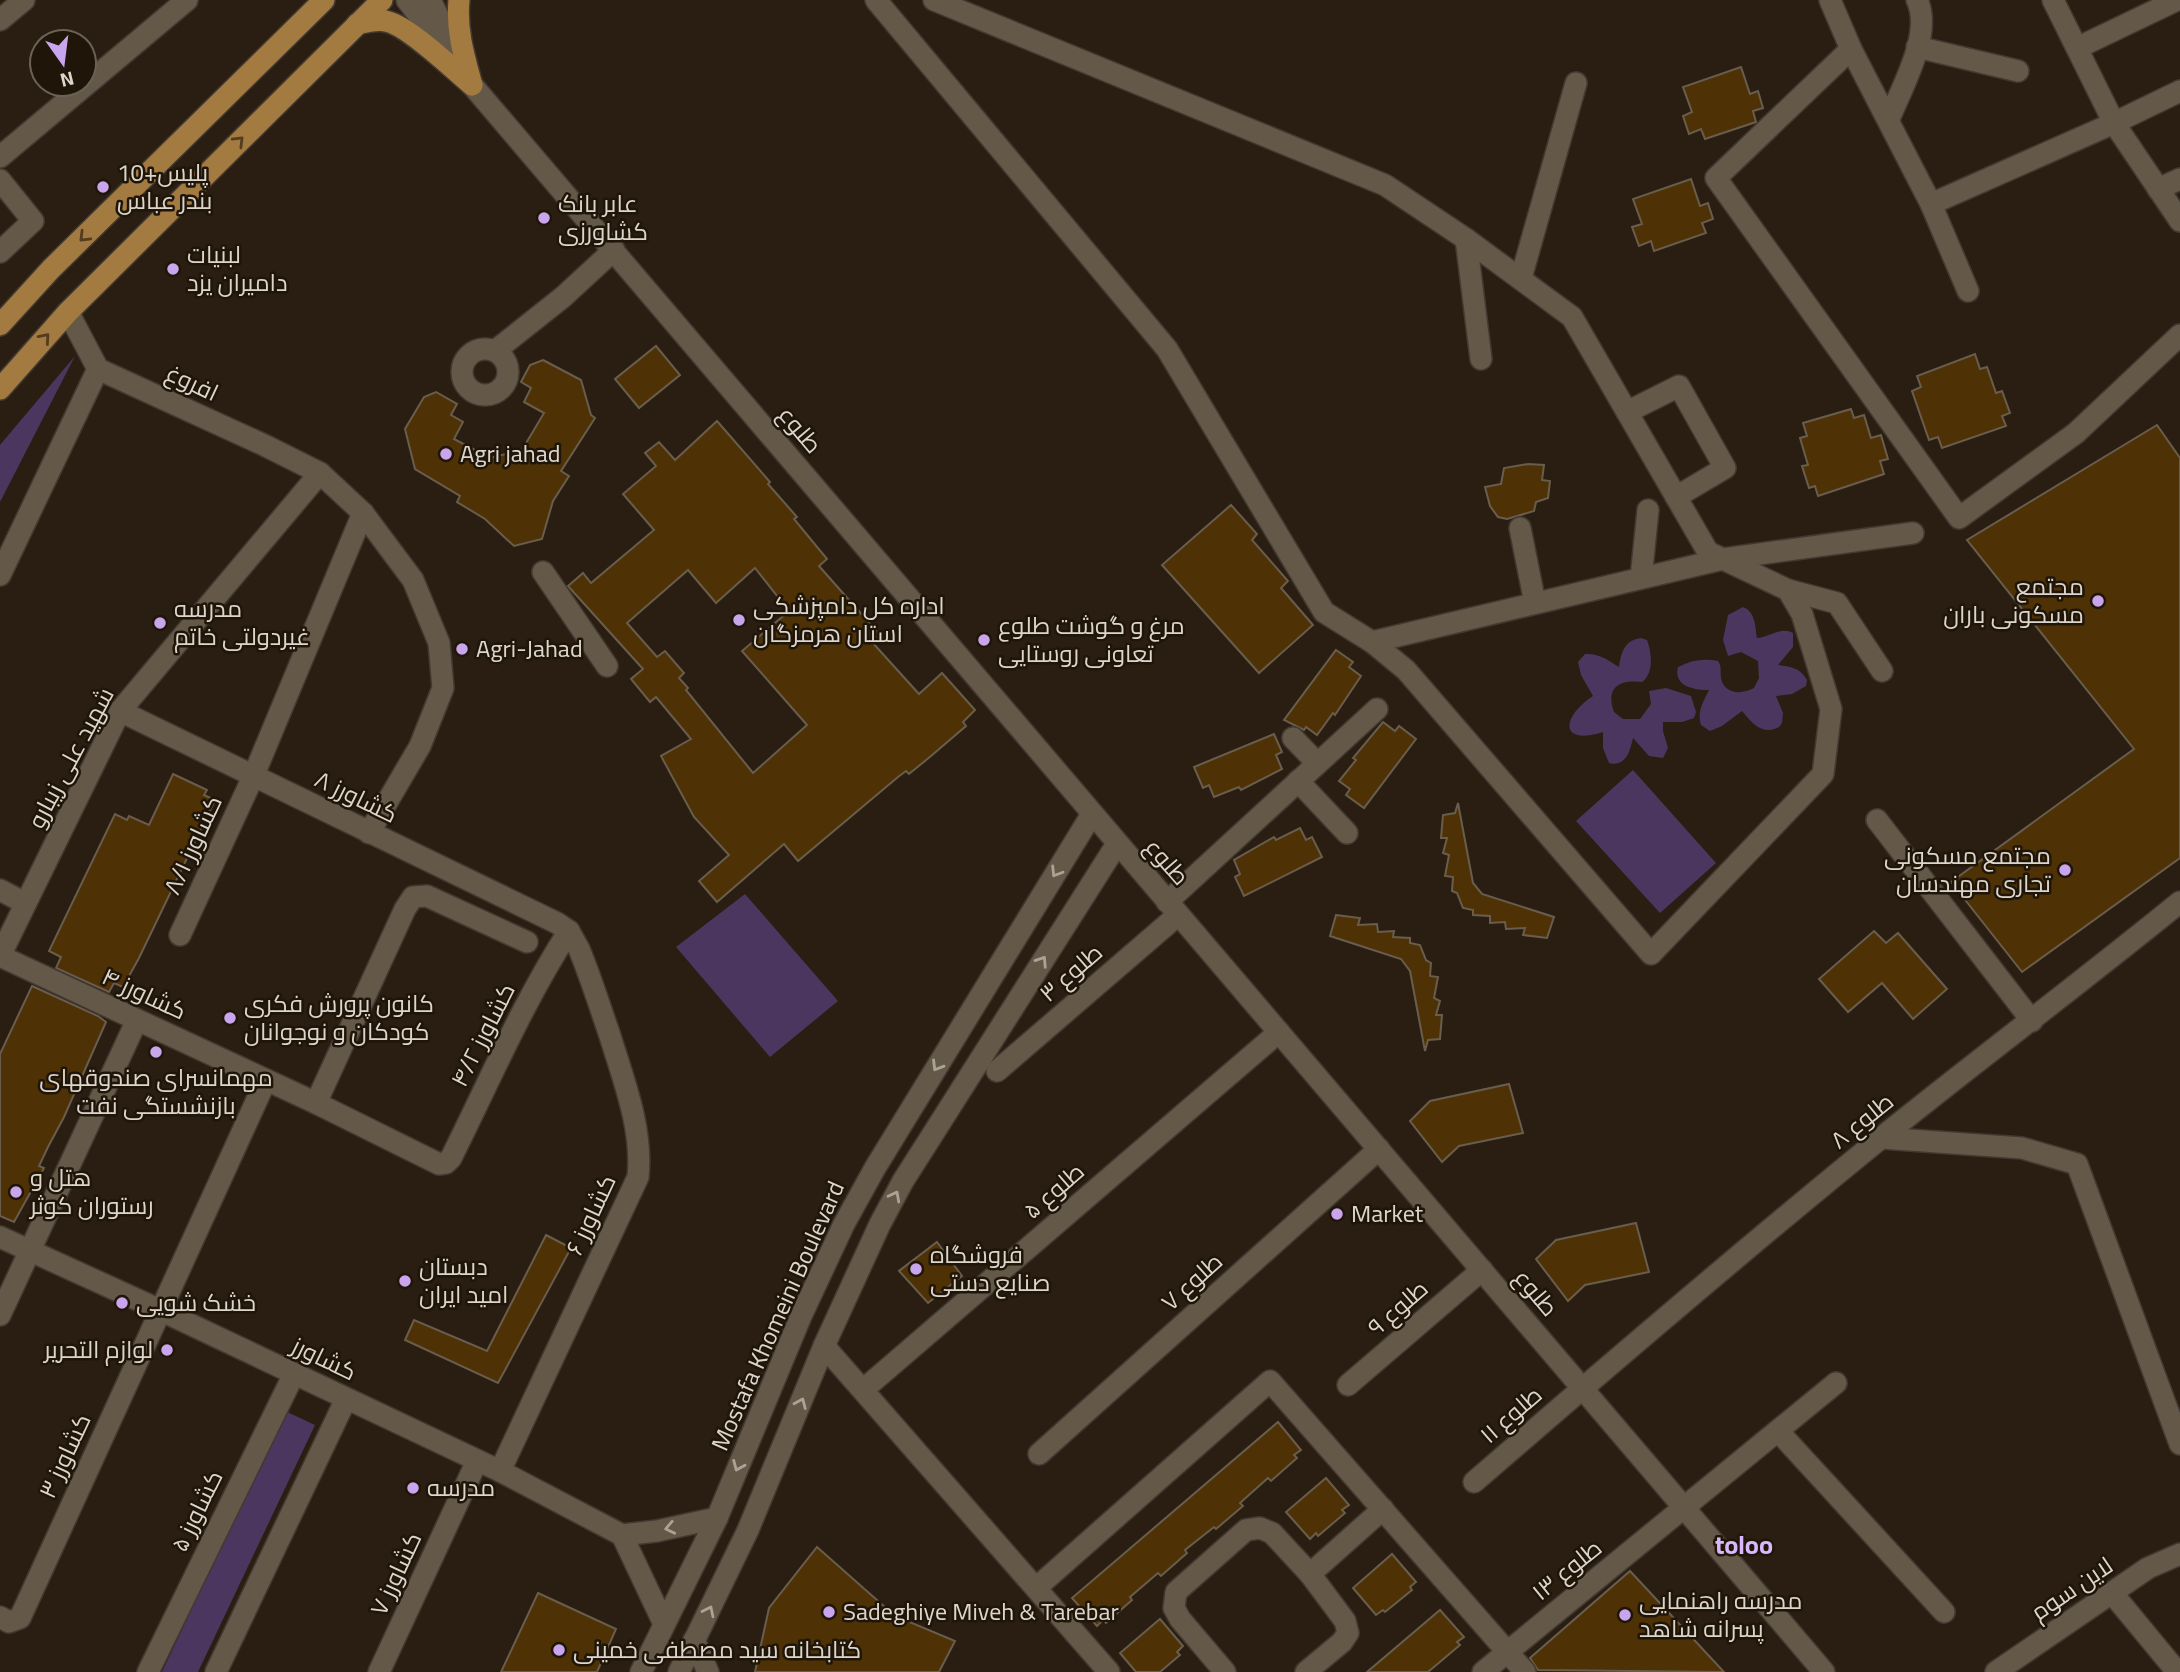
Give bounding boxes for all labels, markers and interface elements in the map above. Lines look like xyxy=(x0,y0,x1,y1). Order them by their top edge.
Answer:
north arrow xyxy=(28,28,98,98)
text: N xyxy=(56,60,78,99)
one-way arrow xyxy=(231,137,244,150)
place label: پليس+10 بندر عباس xyxy=(117,150,212,223)
marker: پليس+10 بندر عباس xyxy=(95,179,111,195)
place label: عابر بانک کشاورزی xyxy=(558,181,648,254)
marker: عابر بانک کشاورزی xyxy=(536,210,552,226)
one-way arrow xyxy=(79,228,92,241)
place label: لبنیات دامیران یزد xyxy=(187,232,288,305)
marker: لبنیات دامیران یزد xyxy=(165,261,181,277)
one-way arrow xyxy=(37,333,49,346)
street label: افروغ xyxy=(158,351,226,414)
street label: طلوع xyxy=(766,395,834,464)
place label: Agri jahad xyxy=(460,431,560,476)
marker: Agri jahad xyxy=(438,446,454,462)
place label: مجتمع مسکونی باران xyxy=(1943,564,2084,637)
place label: اداره کل دامپزشکی استان هرمزگان xyxy=(753,583,945,656)
place label: مدرسه غیردولتی خاتم xyxy=(174,586,310,659)
marker: مجتمع مسکونی باران xyxy=(2090,593,2106,609)
place label: مرغ و گوشت طلوع تعاونی روستایی xyxy=(998,603,1185,676)
marker: اداره کل دامپزشکی استان هرمزگان xyxy=(731,612,747,628)
marker: مدرسه غیردولتی خاتم xyxy=(152,615,168,631)
place label: Agri-Jahad xyxy=(476,626,583,671)
marker: مرغ و گوشت طلوع تعاونی روستایی xyxy=(976,632,992,648)
marker: Agri-Jahad xyxy=(454,641,470,657)
street label: شهید علی زیبارو xyxy=(14,679,127,837)
street label: کشاورز ۸ xyxy=(306,757,406,836)
street label: کشاورز ۸/۱ xyxy=(150,787,235,902)
street label: طلوع xyxy=(1133,827,1202,896)
place label: مجتمع مسکونی تجاری مهندسان xyxy=(1884,833,2052,906)
marker: مجتمع مسکونی تجاری مهندسان xyxy=(2057,862,2073,878)
one-way arrow xyxy=(1051,864,1064,877)
street label: طلوع ۳ xyxy=(1028,931,1113,1014)
street label: کشاورز ۴ xyxy=(94,954,194,1033)
one-way arrow xyxy=(1033,956,1046,969)
street label: کشاورز ۴/۲ xyxy=(437,975,528,1095)
place label: کانون پرورش فکری کودکان و نوجوانان xyxy=(244,981,434,1054)
marker: کانون پرورش فکری کودکان و نوجوانان xyxy=(222,1010,238,1026)
marker: مهمانسرای صندوقهای بازنشستگی نفت xyxy=(148,1044,164,1060)
place label: مهمانسرای صندوقهای بازنشستگی نفت xyxy=(39,1055,273,1128)
one-way arrow xyxy=(933,1058,946,1071)
street label: طلوع ۸ xyxy=(1819,1080,1904,1161)
street label: طلوع ۵ xyxy=(1012,1150,1095,1231)
place label: هتل و رستوران کوثر xyxy=(28,1155,154,1228)
street label: کشاورز ۶ xyxy=(552,1167,629,1263)
street label: Mostafa Khomeini Boulevard xyxy=(698,1173,857,1458)
marker: هتل و رستوران کوثر xyxy=(8,1184,24,1200)
one-way arrow xyxy=(887,1191,900,1203)
place label: Market xyxy=(1351,1191,1424,1236)
marker: Market xyxy=(1329,1206,1345,1222)
place label: فروشگاه صنایع دستی xyxy=(930,1232,1050,1305)
street label: طلوع ۷ xyxy=(1150,1241,1234,1323)
place label: دبستان امید ایران xyxy=(419,1244,509,1317)
street label: طلوع xyxy=(1502,1258,1570,1327)
marker: فروشگاه صنایع دستی xyxy=(908,1261,924,1277)
street label: طلوع ۹ xyxy=(1356,1268,1439,1348)
marker: دبستان امید ایران xyxy=(397,1273,413,1289)
place label: خشک شویی xyxy=(136,1280,256,1325)
marker: خشک شویی xyxy=(114,1295,130,1311)
street label: کشاورز xyxy=(282,1322,365,1394)
place label: لوازم التحریر xyxy=(42,1327,153,1372)
marker: لوازم التحریر xyxy=(159,1342,175,1358)
street label: طلوع ۱۱ xyxy=(1469,1374,1553,1455)
one-way arrow xyxy=(792,1397,806,1409)
street label: کشاورز ۳ xyxy=(25,1406,104,1506)
one-way arrow xyxy=(733,1460,747,1472)
street label: کشاورز ۵ xyxy=(157,1462,236,1560)
place label: مدرسه xyxy=(427,1465,495,1510)
marker: مدرسه xyxy=(405,1480,421,1496)
one-way arrow xyxy=(664,1520,676,1535)
district label: toloo xyxy=(1715,1520,1773,1569)
street label: کشاورز ۷ xyxy=(356,1524,435,1623)
street label: طلوع ۱۳ xyxy=(1521,1527,1612,1613)
street label: لاین سوم xyxy=(2021,1544,2123,1633)
place label: مدرسه راهنمایی پسرانه شاهد xyxy=(1639,1578,1802,1651)
place label: Sadeghiye Miveh & Tarebar xyxy=(843,1589,1119,1634)
marker: Sadeghiye Miveh & Tarebar xyxy=(821,1604,837,1620)
one-way arrow xyxy=(700,1606,714,1618)
marker: مدرسه راهنمایی پسرانه شاهد xyxy=(1617,1607,1633,1623)
place label: کتابخانه سید مصطفی خمینی xyxy=(573,1627,861,1672)
marker: کتابخانه سید مصطفی خمینی xyxy=(551,1642,567,1658)

